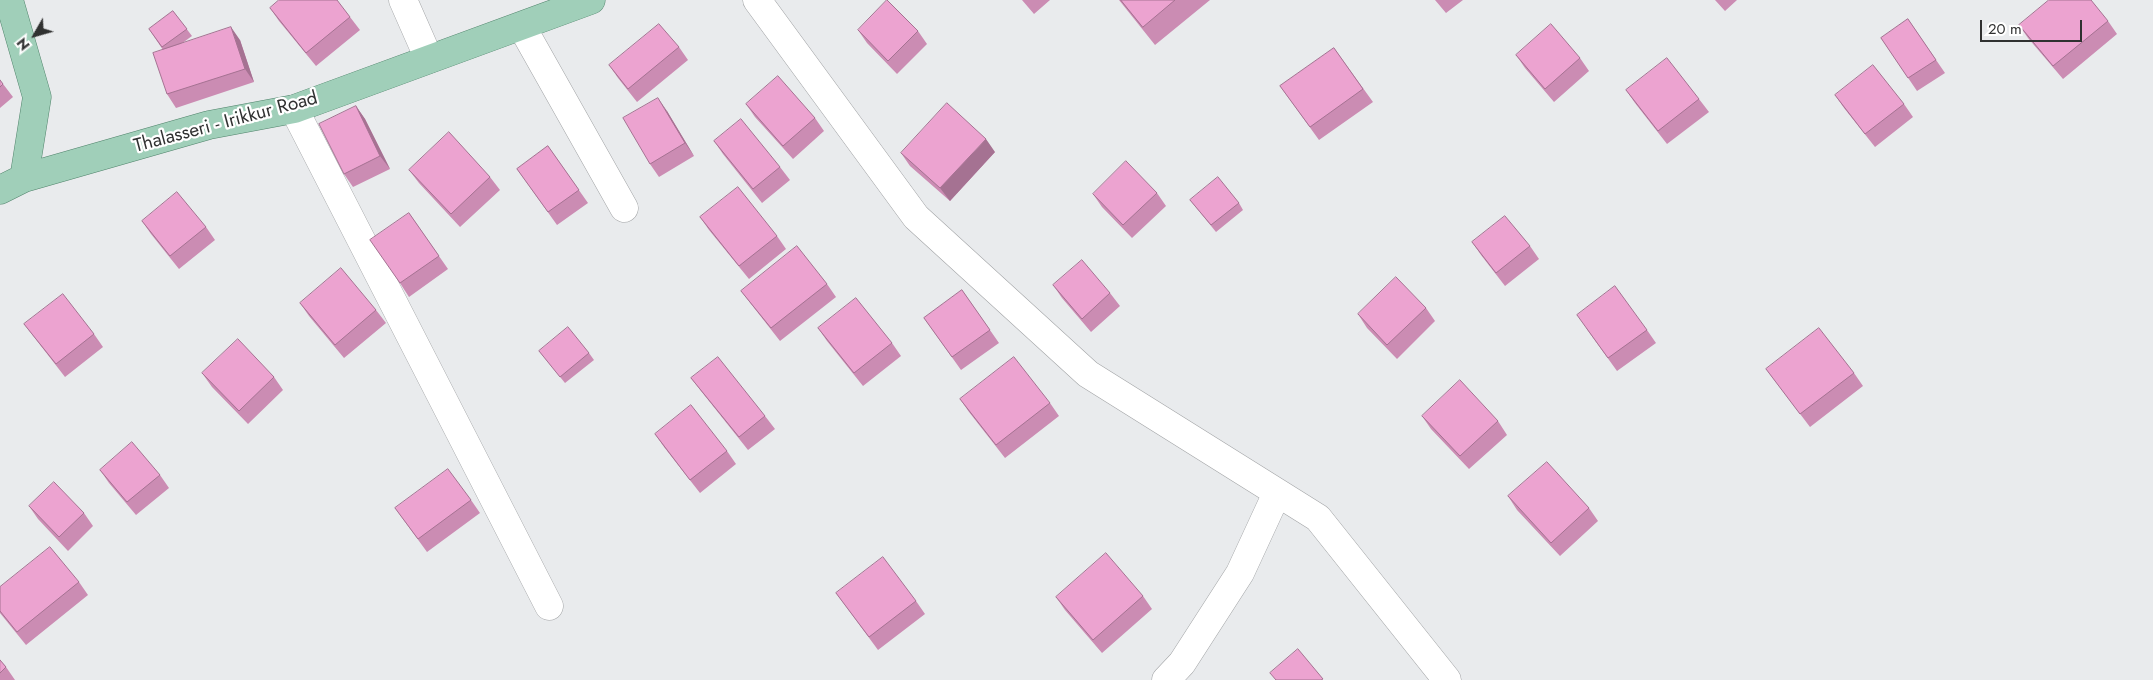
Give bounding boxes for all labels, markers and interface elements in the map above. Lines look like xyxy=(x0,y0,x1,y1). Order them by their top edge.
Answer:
north arrow xyxy=(10,10,60,60)
scale bar xyxy=(1983,10,2086,42)
text: 20 m xyxy=(1988,18,2022,40)
text: N xyxy=(12,34,34,55)
street label: Thalasseri - Irikkur Road xyxy=(132,88,320,158)

